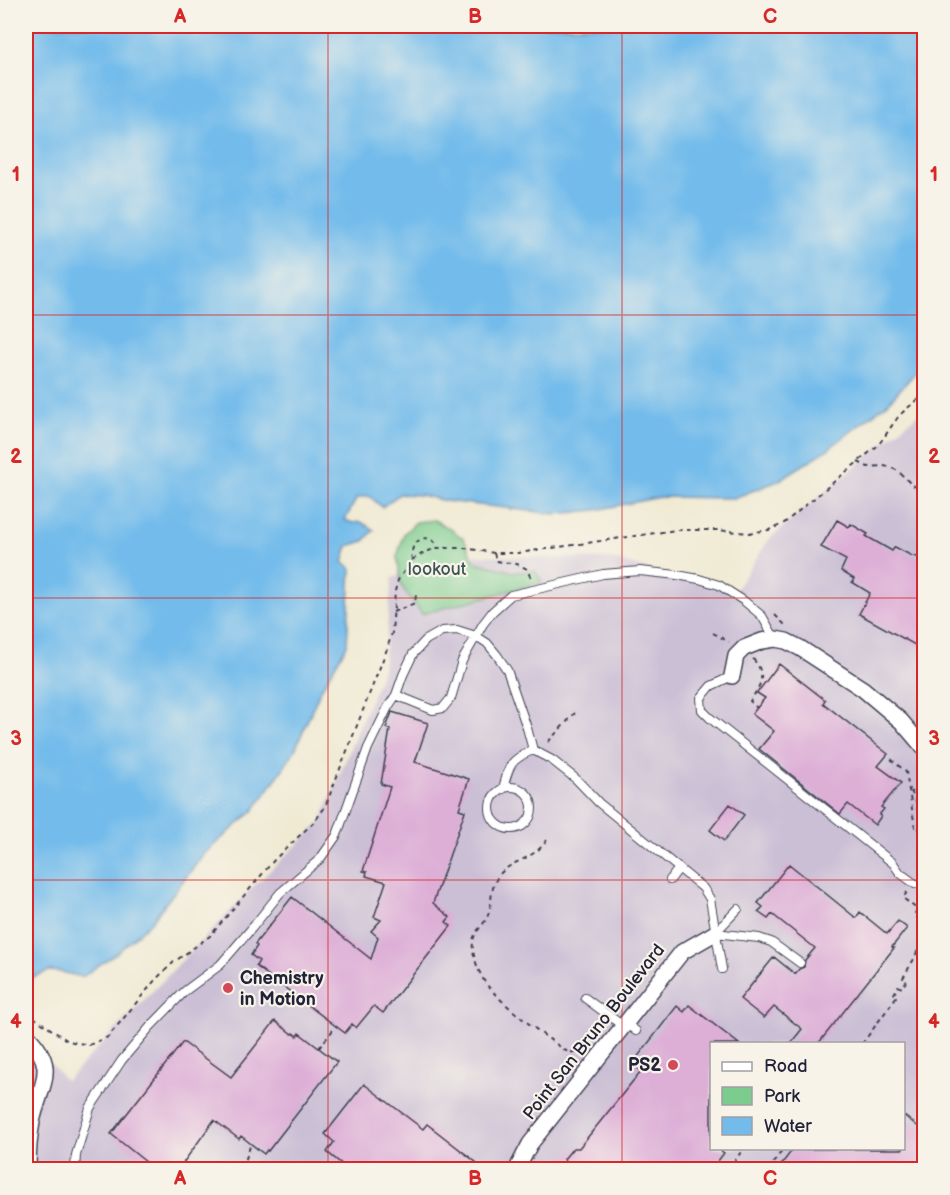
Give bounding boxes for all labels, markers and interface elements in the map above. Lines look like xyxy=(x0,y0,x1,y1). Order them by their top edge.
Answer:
text: A xyxy=(173,5,187,29)
text: B xyxy=(468,5,482,29)
text: C xyxy=(763,5,777,29)
text: 1 xyxy=(12,163,20,187)
text: 1 xyxy=(930,163,938,187)
text: 2 xyxy=(10,445,22,469)
text: 2 xyxy=(928,445,940,469)
park label: lookout xyxy=(408,559,467,580)
text: 3 xyxy=(10,727,22,751)
text: 3 xyxy=(928,727,940,751)
street label: Point San Bruno Boulevard xyxy=(519,940,669,1124)
place label: Chemistry in Motion xyxy=(240,968,324,1010)
marker: Chemistry in Motion xyxy=(221,981,235,995)
text: 4 xyxy=(10,1010,22,1034)
text: 4 xyxy=(928,1010,940,1034)
legend xyxy=(710,1042,905,1150)
place label: PS2 xyxy=(628,1055,661,1076)
text: Road xyxy=(764,1056,808,1077)
marker: PS2 xyxy=(666,1058,680,1072)
text: Park xyxy=(764,1086,800,1107)
text: Water xyxy=(764,1116,812,1137)
text: A xyxy=(173,1167,187,1191)
text: B xyxy=(468,1167,482,1191)
text: C xyxy=(763,1167,777,1191)

